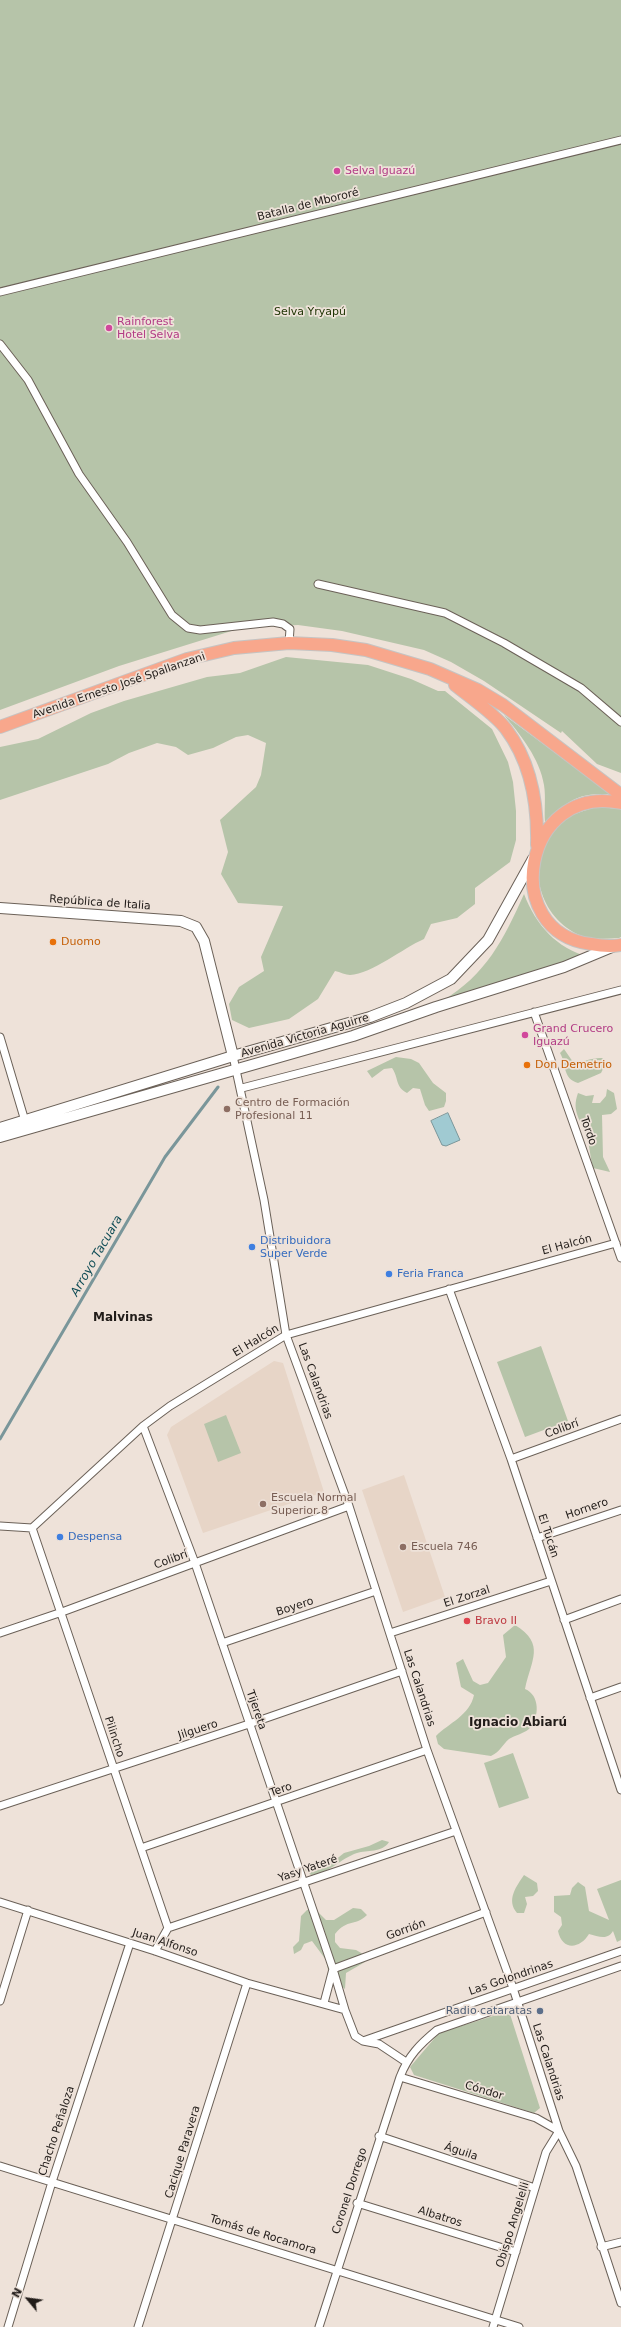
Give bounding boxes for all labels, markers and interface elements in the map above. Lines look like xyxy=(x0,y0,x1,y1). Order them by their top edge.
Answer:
place label: Selva Iguazú xyxy=(345,164,415,178)
marker: Selva Iguazú xyxy=(332,166,342,176)
street label: Batalla de Mbororé xyxy=(256,186,360,224)
park label: Selva Yryapú xyxy=(274,305,346,319)
place label: Rainforest Hotel Selva xyxy=(117,315,180,341)
marker: Rainforest Hotel Selva xyxy=(104,323,114,333)
street label: Avenida Ernesto José Spallanzani xyxy=(31,650,207,722)
street label: República de Italia xyxy=(49,893,151,913)
place label: Duomo xyxy=(61,935,101,949)
marker: Duomo xyxy=(48,937,58,947)
street label: Avenida Victoria Aguirre xyxy=(239,1011,371,1061)
place label: Grand Crucero Iguazú xyxy=(533,1022,613,1048)
marker: Grand Crucero Iguazú xyxy=(520,1030,530,1040)
place label: Don Demetrio xyxy=(535,1058,612,1072)
marker: Don Demetrio xyxy=(522,1060,532,1070)
place label: Centro de Formación Profesional 11 xyxy=(235,1096,350,1122)
marker: Centro de Formación Profesional 11 xyxy=(222,1104,232,1114)
street label: Tordo xyxy=(577,1115,599,1147)
water label: Arroyo Tacuara xyxy=(68,1213,126,1299)
street label: El Halcón xyxy=(541,1232,593,1258)
place label: Distribuidora Super Verde xyxy=(260,1234,331,1260)
marker: Distribuidora Super Verde xyxy=(247,1242,257,1252)
place label: Feria Franca xyxy=(397,1267,464,1281)
marker: Feria Franca xyxy=(384,1269,394,1279)
district label: Malvinas xyxy=(93,1311,153,1325)
street label: El Halcón xyxy=(231,1322,281,1360)
street label: Las Calandrias xyxy=(295,1341,335,1421)
street label: Colibrí xyxy=(543,1417,581,1441)
place label: Escuela Normal Superior 8 xyxy=(271,1491,357,1517)
street label: Hornero xyxy=(564,1496,610,1522)
marker: Escuela Normal Superior 8 xyxy=(258,1499,268,1509)
street label: El Tucán xyxy=(535,1512,561,1560)
place label: Despensa xyxy=(68,1530,122,1544)
marker: Despensa xyxy=(55,1532,65,1542)
place label: Escuela 746 xyxy=(411,1540,478,1554)
marker: Escuela 746 xyxy=(398,1542,408,1552)
street label: Colibrí xyxy=(152,1548,190,1572)
street label: El Zorzal xyxy=(442,1583,492,1611)
street label: Boyero xyxy=(275,1595,315,1619)
place label: Bravo II xyxy=(475,1614,517,1628)
marker: Bravo II xyxy=(462,1616,472,1626)
street label: Las Calandrias xyxy=(400,1648,438,1728)
street label: Tijereta xyxy=(243,1688,269,1732)
street label: Pilincho xyxy=(101,1715,127,1759)
district label: Ignacio Abiarú xyxy=(469,1716,567,1730)
street label: Jilguero xyxy=(176,1717,220,1743)
street label: Tero xyxy=(268,1780,294,1800)
street label: Yasy Yateré xyxy=(277,1853,339,1885)
street label: Gorrión xyxy=(385,1917,427,1943)
street label: Juan Alfonso xyxy=(131,1926,199,1960)
street label: Las Golondrinas xyxy=(467,1957,555,1999)
place label: Radio cataratas xyxy=(446,2004,532,2018)
marker: Radio cataratas xyxy=(535,2006,545,2016)
street label: Las Calandrias xyxy=(529,2022,567,2102)
street label: Cóndor xyxy=(463,2079,505,2103)
street label: Chacho Peñaloza xyxy=(36,2084,78,2178)
street label: Cacique Paravera xyxy=(163,2104,203,2200)
street label: Águila xyxy=(443,2140,479,2164)
street label: Coronel Dorrego xyxy=(330,2146,370,2236)
street label: Obispo Angelelli xyxy=(494,2181,532,2269)
street label: Albatros xyxy=(416,2204,464,2230)
street label: Tomás de Rocamora xyxy=(208,2212,318,2258)
north arrow xyxy=(8,2279,48,2319)
text: N xyxy=(9,2286,25,2300)

